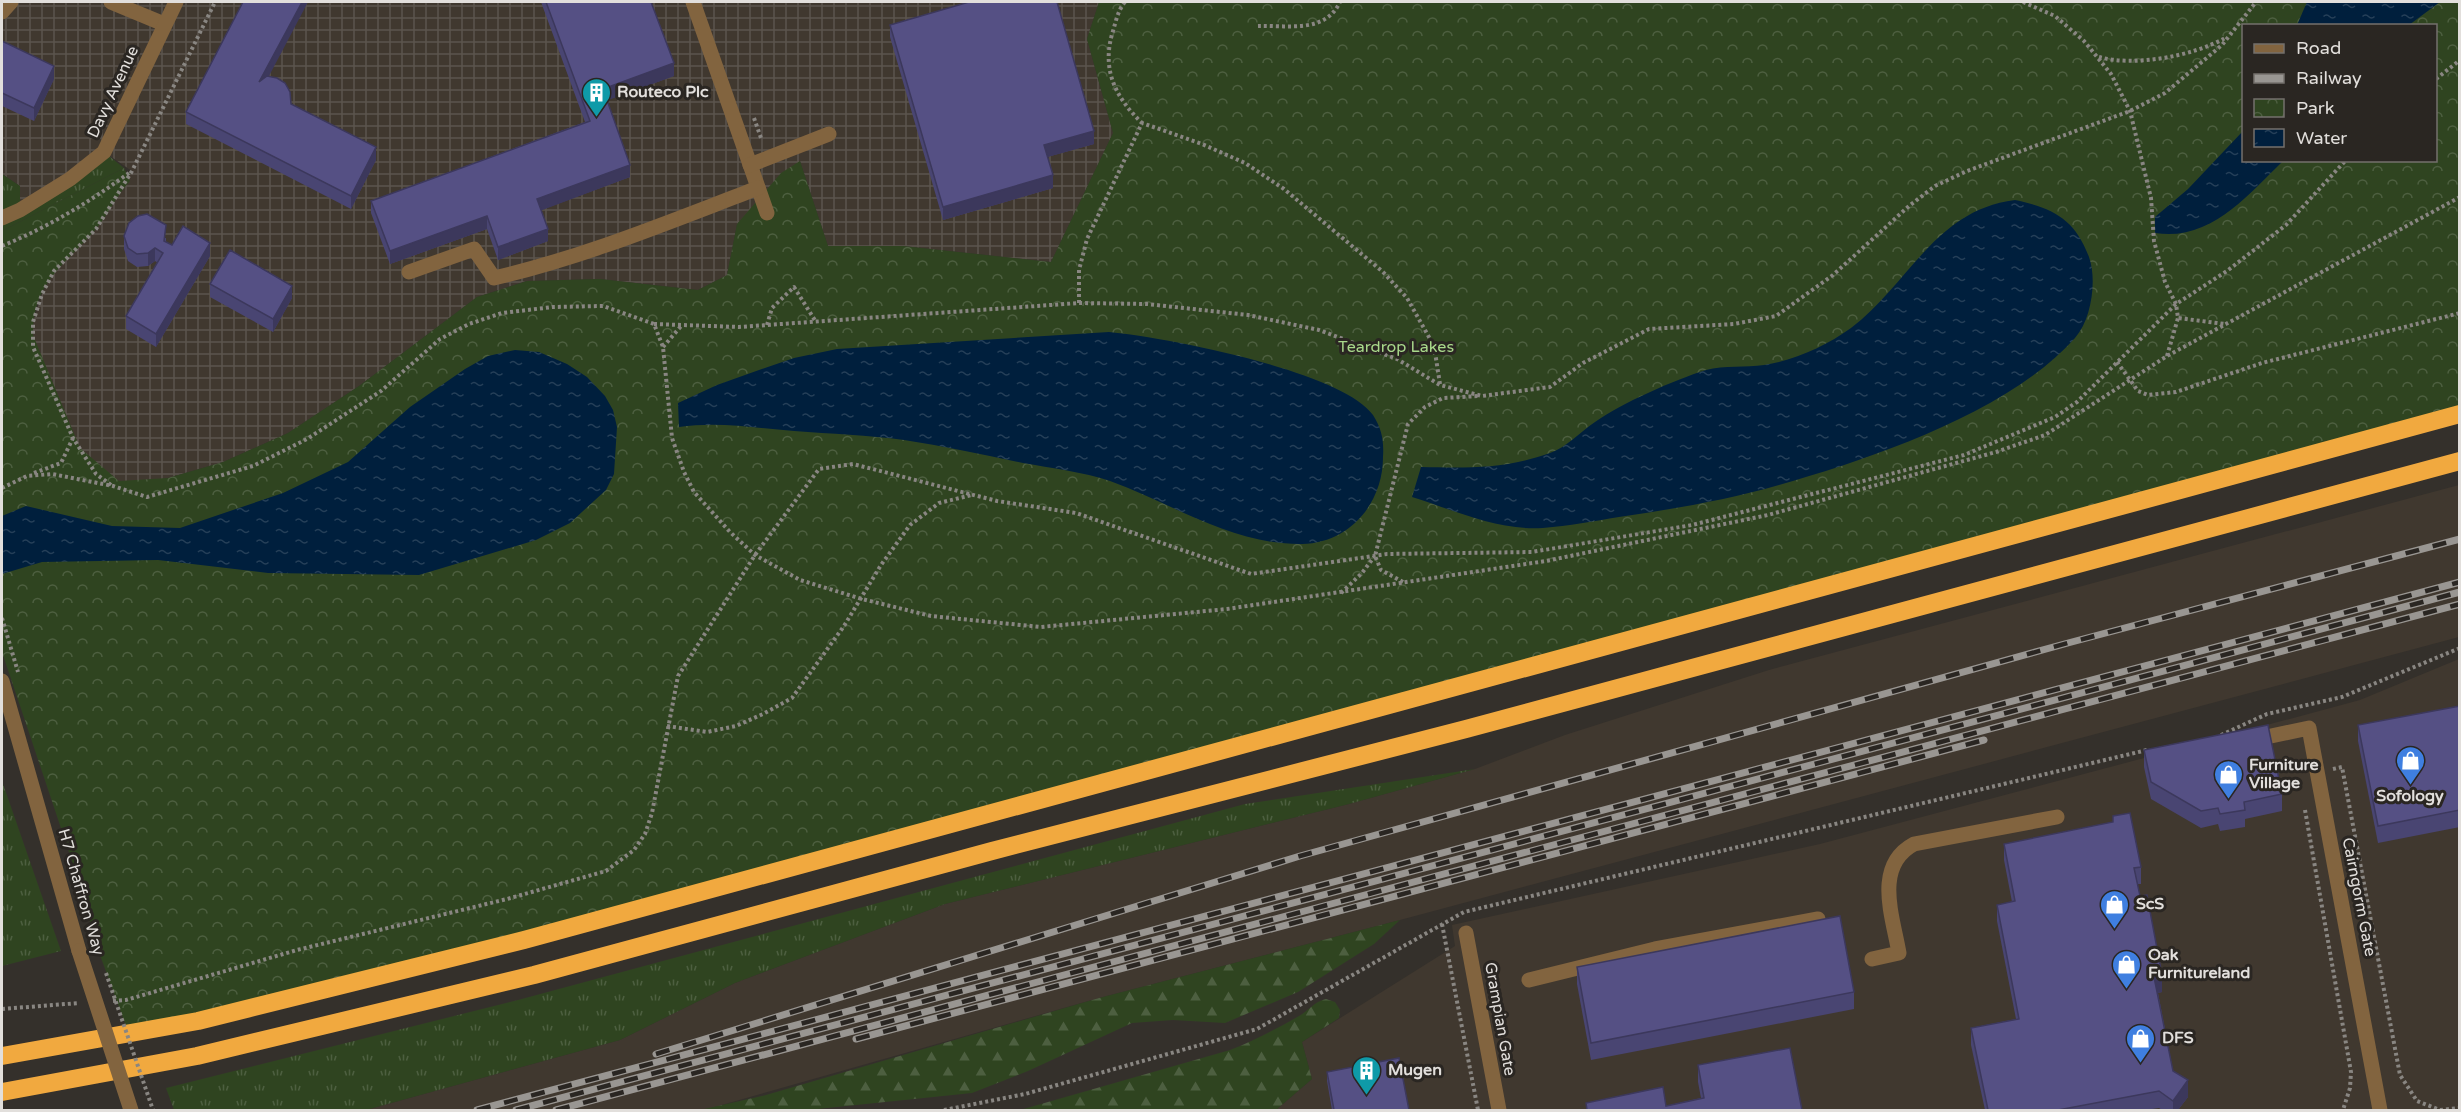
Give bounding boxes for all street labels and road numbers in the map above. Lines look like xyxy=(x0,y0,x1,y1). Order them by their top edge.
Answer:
street label: Davy Avenue xyxy=(83,43,143,141)
street label: H7 Chaffron Way xyxy=(53,826,109,958)
street label: Cairngorm Gate xyxy=(2338,836,2380,958)
street label: Grampian Gate xyxy=(1480,961,1520,1077)

